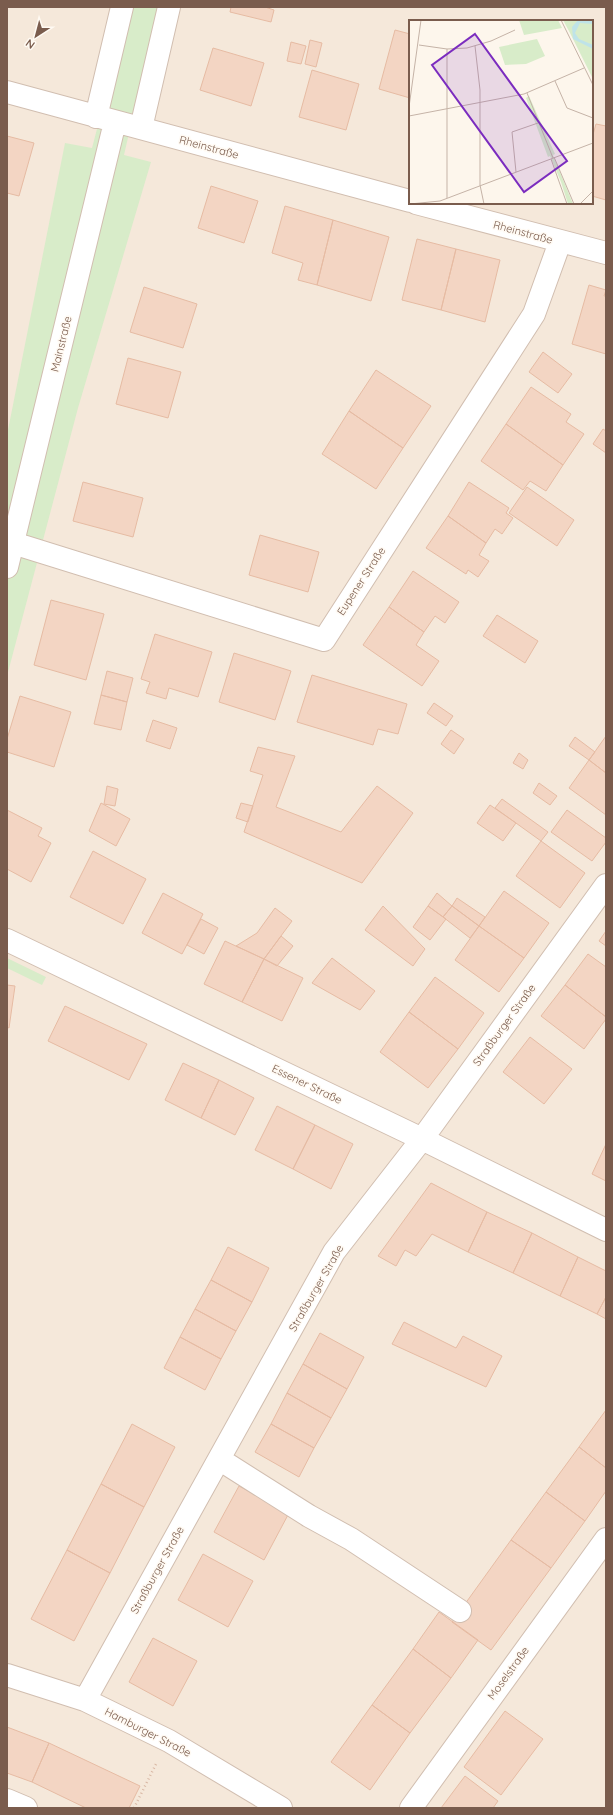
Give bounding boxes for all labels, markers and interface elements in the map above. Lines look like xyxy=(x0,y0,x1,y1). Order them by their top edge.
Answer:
north arrow xyxy=(16,16,56,56)
inset map xyxy=(409,20,593,204)
text: N xyxy=(23,36,38,52)
street label: Rheinstraße xyxy=(178,132,240,162)
street label: Rheinstraße xyxy=(492,217,554,247)
street label: Mainstraße xyxy=(47,315,75,373)
street label: Eupener Straße xyxy=(334,544,388,618)
street label: Straßburger Straße xyxy=(470,981,538,1069)
street label: Essener Straße xyxy=(270,1061,344,1107)
street label: Straßburger Straße xyxy=(285,1242,347,1334)
street label: Straßburger Straße xyxy=(127,1524,187,1616)
street label: Moselstraße xyxy=(484,1644,532,1702)
street label: Hamburger Straße xyxy=(102,1704,194,1760)

